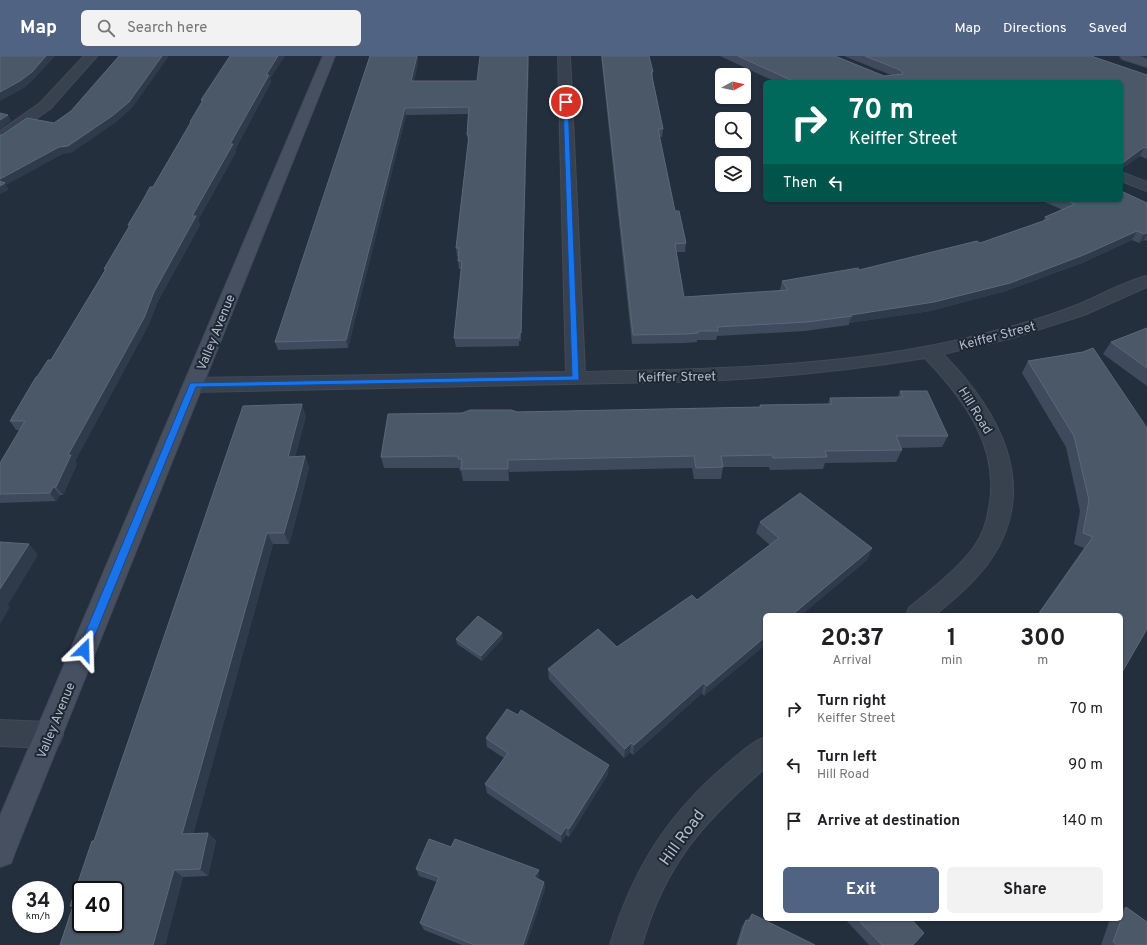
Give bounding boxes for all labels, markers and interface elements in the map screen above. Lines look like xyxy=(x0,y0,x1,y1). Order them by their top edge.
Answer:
search box xyxy=(81,10,361,46)
text: Map xyxy=(20,16,57,40)
icon: search xyxy=(95,17,117,39)
text: Search here xyxy=(127,19,207,38)
text: Map xyxy=(955,20,981,37)
text: Directions xyxy=(1003,20,1067,37)
text: Saved xyxy=(1089,20,1127,37)
north arrow xyxy=(715,68,751,104)
map controls xyxy=(715,68,751,192)
pin xyxy=(549,85,583,119)
icon: arrive xyxy=(555,91,577,113)
text: 70 m xyxy=(849,93,914,129)
icon: right xyxy=(783,96,835,148)
button: search xyxy=(715,112,751,148)
text: Keiffer Street xyxy=(849,128,957,151)
button: layers xyxy=(715,156,751,192)
icon: left xyxy=(825,172,847,194)
text: Then xyxy=(783,174,817,193)
street label: Valley Avenue xyxy=(194,292,239,373)
street label: Keiffer Street xyxy=(958,319,1038,355)
street label: Keiffer Street xyxy=(638,369,716,387)
street label: Hill Road xyxy=(954,385,995,438)
text: 20:37 xyxy=(820,624,884,654)
text: 1 xyxy=(947,624,957,654)
text: 300 xyxy=(1020,624,1066,654)
position arrow xyxy=(63,629,105,671)
text: Arrival xyxy=(833,653,871,669)
text: min xyxy=(941,653,963,669)
text: m xyxy=(1037,653,1048,669)
street label: Valley Avenue xyxy=(34,680,79,761)
text: Turn right xyxy=(817,692,886,711)
icon: right xyxy=(783,698,805,720)
text: 70 m xyxy=(1070,700,1103,719)
text: Keiffer Street xyxy=(817,711,895,727)
text: Turn left xyxy=(817,748,877,767)
icon: left xyxy=(783,754,805,776)
text: 90 m xyxy=(1068,756,1103,775)
text: Hill Road xyxy=(817,767,869,783)
street label: Hill Road xyxy=(656,806,710,870)
icon: arrive xyxy=(783,810,805,832)
text: Arrive at destination xyxy=(817,812,960,831)
text: 140 m xyxy=(1063,812,1103,831)
button: Exit xyxy=(783,867,939,913)
button: Share xyxy=(947,867,1103,913)
speed limit sign: 40 xyxy=(72,881,124,933)
text: 34 xyxy=(26,889,50,915)
text: km/h xyxy=(26,910,50,923)

